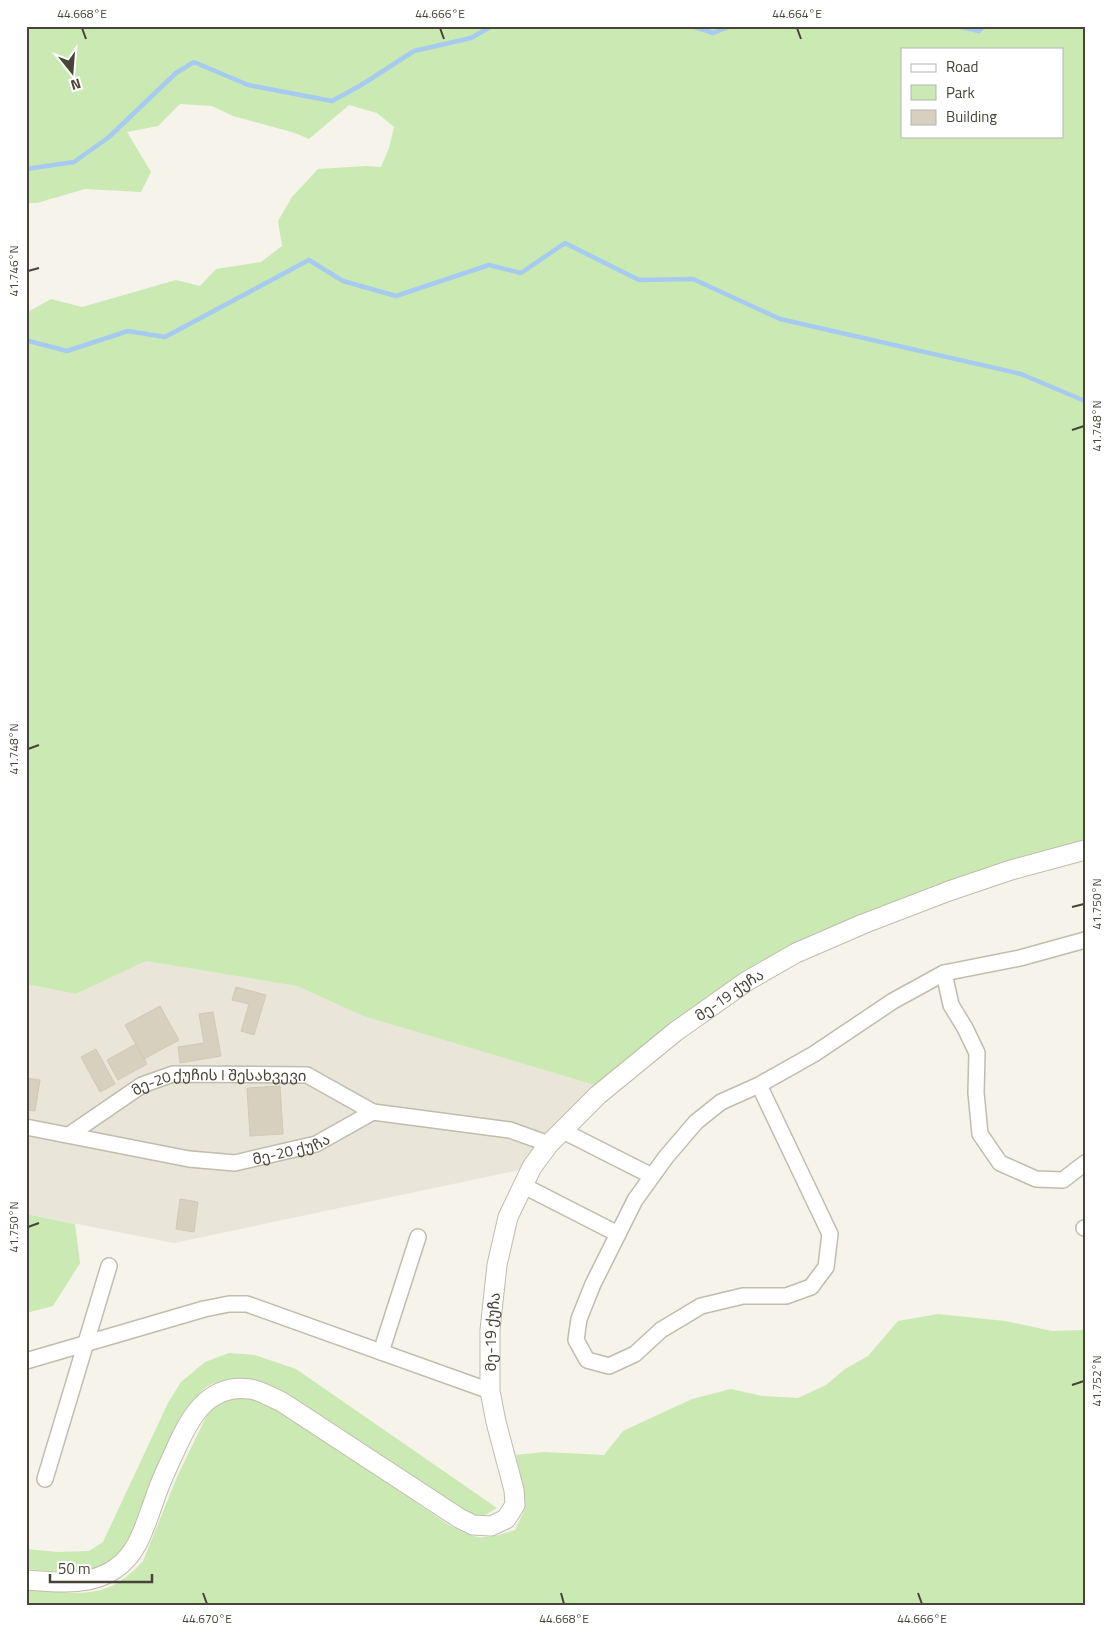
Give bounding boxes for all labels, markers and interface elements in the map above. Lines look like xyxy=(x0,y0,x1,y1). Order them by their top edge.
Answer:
text: 44.668°E xyxy=(57,4,107,23)
text: 44.666°E xyxy=(415,4,465,23)
text: 44.664°E xyxy=(772,4,822,23)
north arrow xyxy=(48,48,98,98)
legend xyxy=(901,48,1064,138)
text: Road xyxy=(946,55,978,78)
text: N xyxy=(68,73,84,96)
text: Park xyxy=(946,81,975,104)
text: Building xyxy=(946,105,997,128)
text: 41.746°N xyxy=(4,245,23,297)
text: 41.748°N xyxy=(1087,400,1106,452)
text: 41.748°N xyxy=(4,723,23,775)
text: 41.750°N xyxy=(1087,878,1106,930)
street label: მე-19 ქუჩა xyxy=(690,962,768,1026)
street label: მე-20 ქუჩის I შესახვევი xyxy=(126,1063,307,1101)
street label: მე-20 ქუჩა xyxy=(250,1127,334,1170)
text: 41.750°N xyxy=(4,1201,23,1253)
street label: მე-19 ქუჩა xyxy=(479,1291,505,1371)
text: 41.752°N xyxy=(1087,1355,1106,1407)
scale bar xyxy=(50,1552,152,1584)
text: 50 m xyxy=(58,1557,91,1580)
text: 44.670°E xyxy=(182,1609,232,1628)
text: 44.668°E xyxy=(539,1609,589,1628)
text: 44.666°E xyxy=(897,1609,947,1628)

